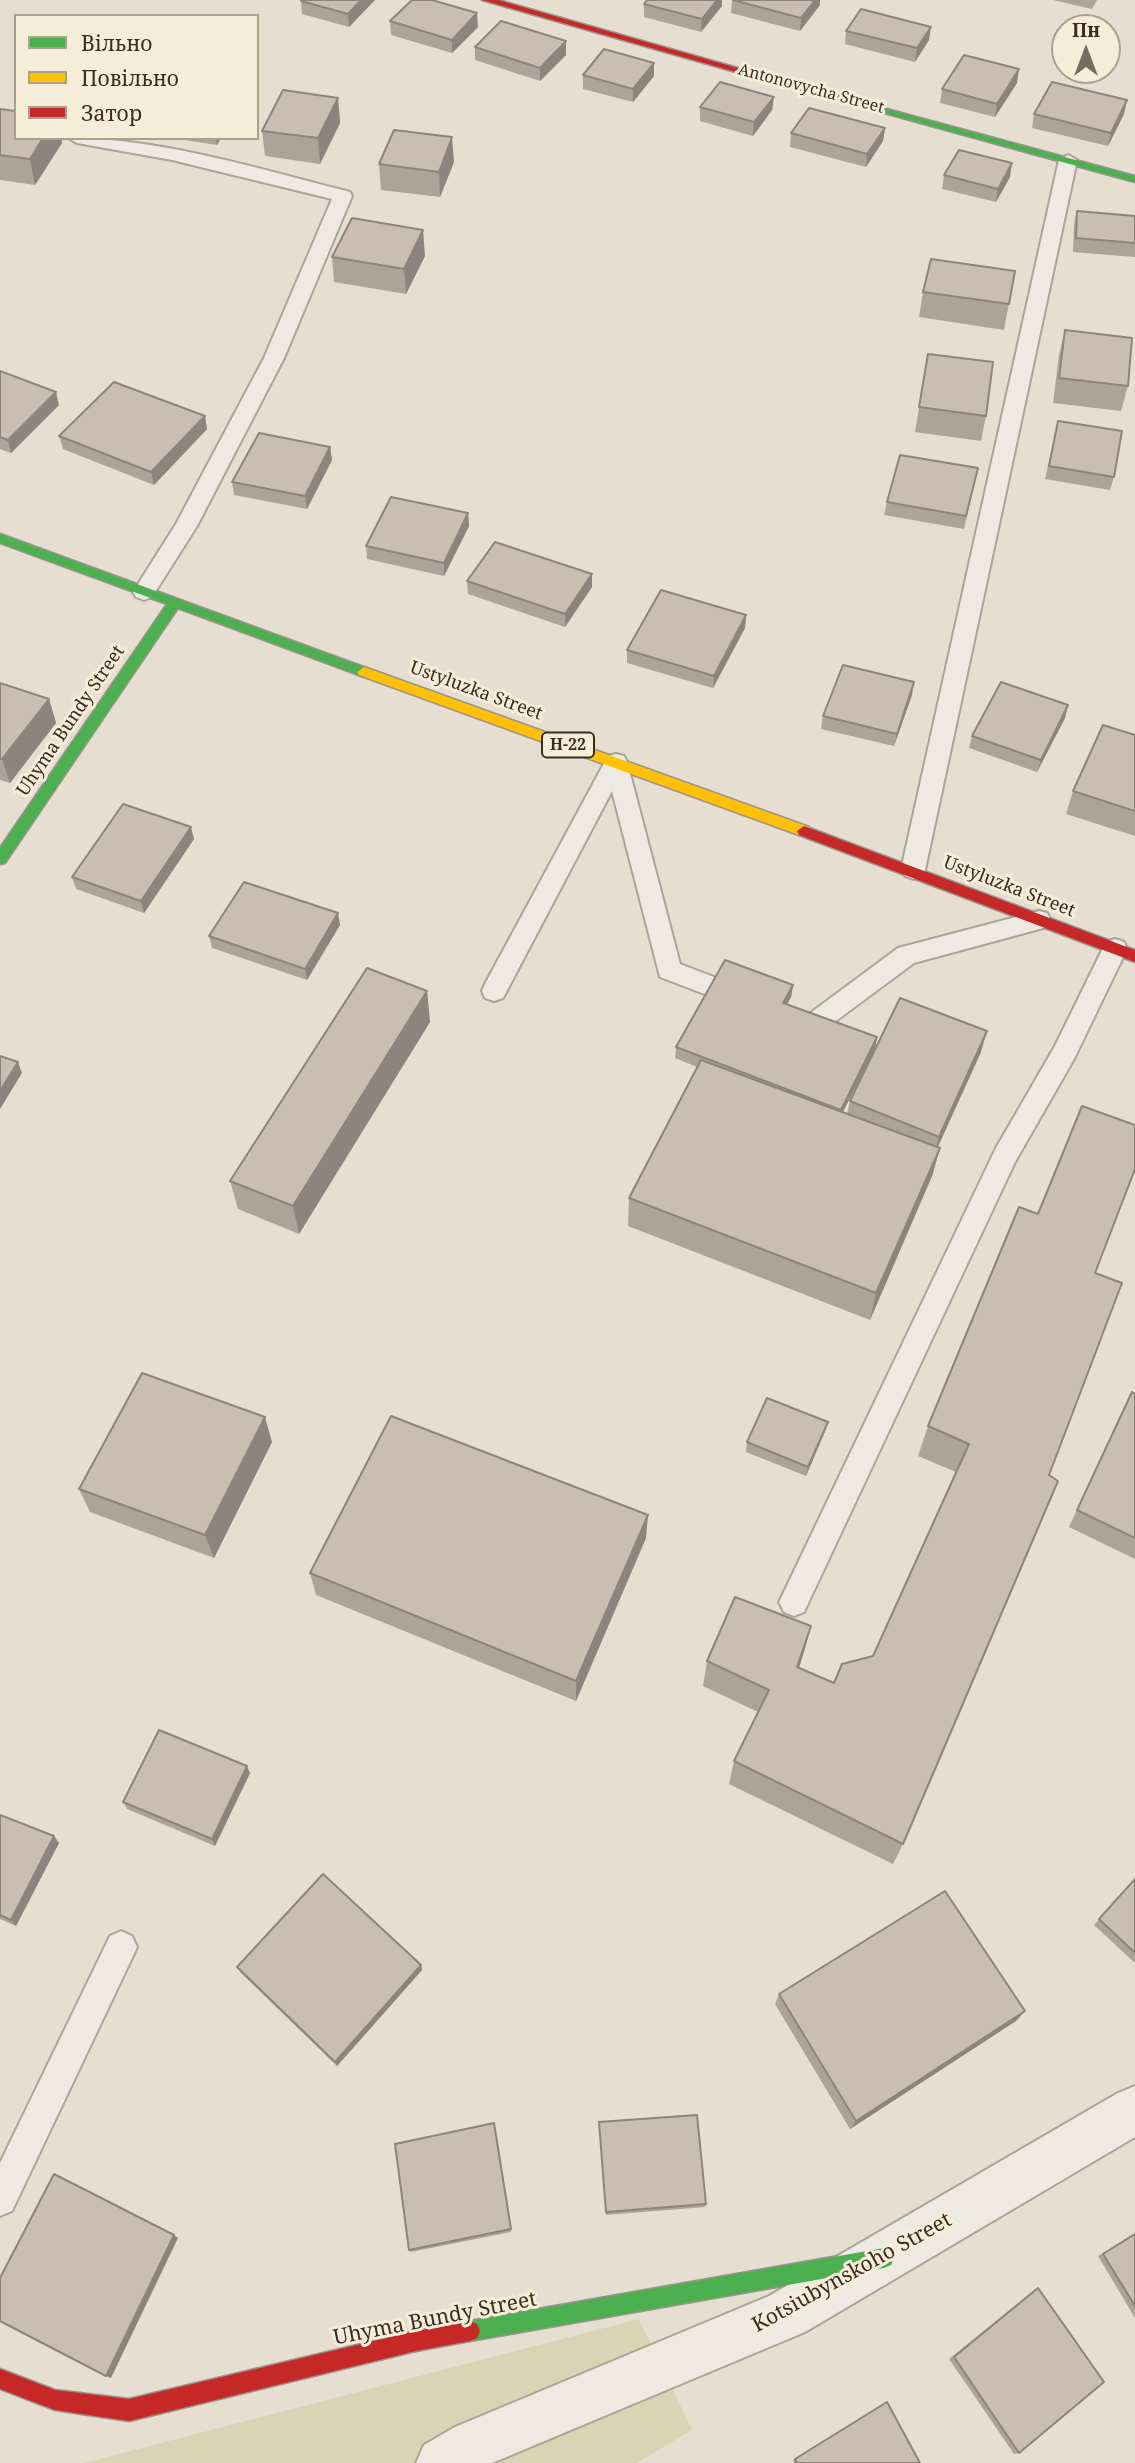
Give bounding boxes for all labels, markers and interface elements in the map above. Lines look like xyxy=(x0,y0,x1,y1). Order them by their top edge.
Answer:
legend xyxy=(14,14,259,140)
north arrow xyxy=(1051,14,1121,84)
text: Пн xyxy=(1072,17,1100,43)
text: Вільно xyxy=(81,29,152,57)
street label: Antonovycha Street xyxy=(736,60,886,118)
text: Повільно xyxy=(81,64,179,92)
text: Затор xyxy=(81,99,142,127)
street label: Uhyma Bundy Street xyxy=(13,642,129,800)
street label: Ustyluzka Street xyxy=(407,657,545,725)
road number: Н-22 xyxy=(542,732,594,758)
street label: Ustyluzka Street xyxy=(940,852,1078,922)
street label: Kotsiubynskoho Street xyxy=(748,2208,956,2338)
street label: Uhyma Bundy Street xyxy=(331,2287,539,2351)

